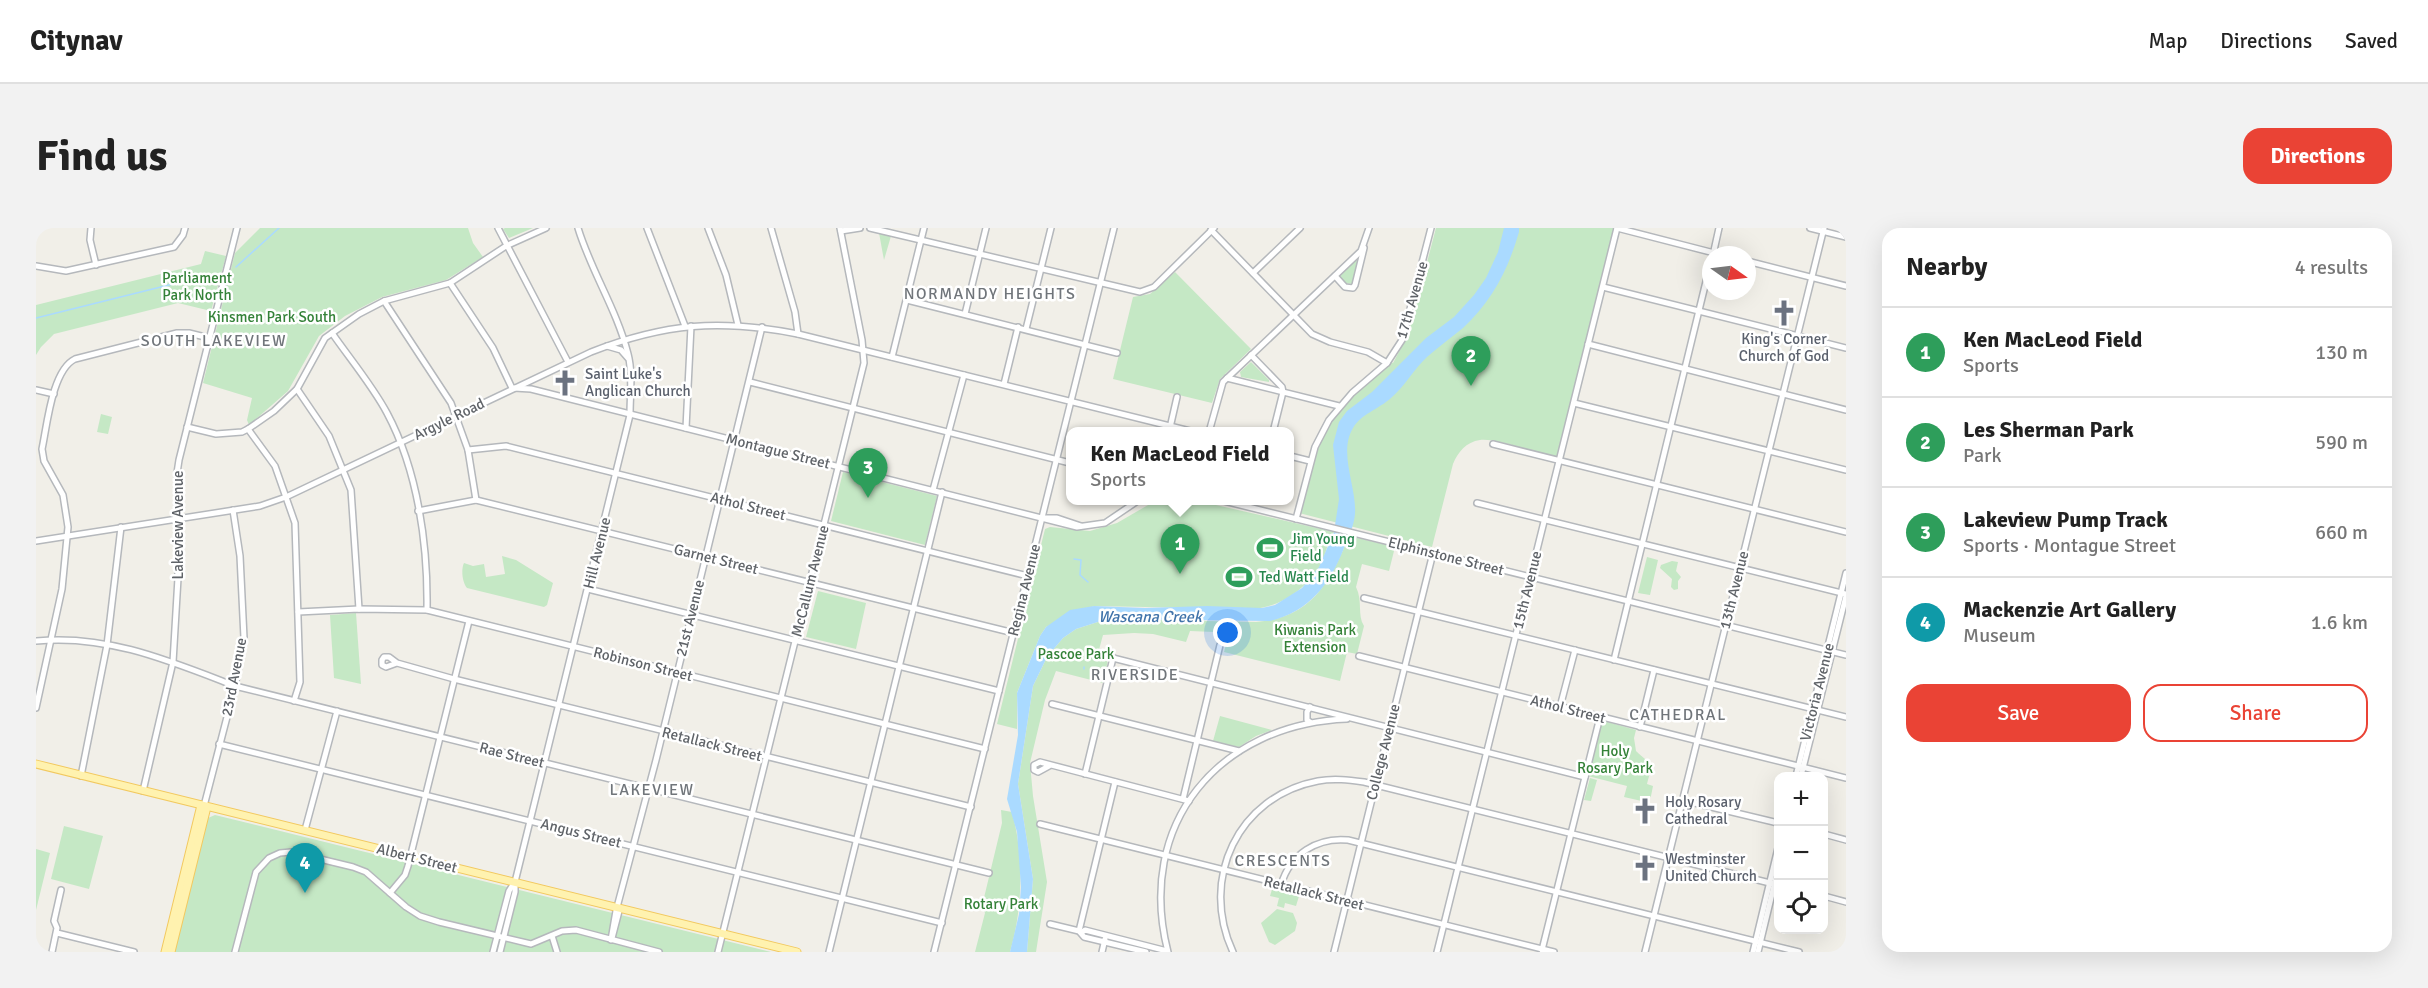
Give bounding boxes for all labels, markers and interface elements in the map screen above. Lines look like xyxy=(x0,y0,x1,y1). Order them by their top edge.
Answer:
text: Citynav xyxy=(30,24,123,58)
text: Map xyxy=(2149,28,2187,54)
text: Directions xyxy=(2220,28,2312,54)
text: Saved xyxy=(2345,28,2398,54)
button: Directions xyxy=(2243,128,2392,184)
text: Find us xyxy=(36,131,167,182)
north arrow xyxy=(1702,246,1756,300)
text: Nearby xyxy=(1906,251,1987,283)
text: 4 results xyxy=(2295,255,2368,280)
street label: 17th Avenue xyxy=(1392,259,1432,341)
park label: Parliament Park North xyxy=(162,269,232,304)
district label: NORMANDY HEIGHTS xyxy=(904,284,1076,304)
church icon: King's Corner Church of God xyxy=(1769,298,1799,328)
park label: Kinsmen Park South xyxy=(208,308,336,326)
text: Ken MacLeod Field xyxy=(1963,326,2142,353)
place label: King's Corner Church of God xyxy=(1739,330,1829,365)
district label: SOUTH LAKEVIEW xyxy=(141,331,287,351)
pin: 2 xyxy=(1452,336,1490,386)
text: 1 xyxy=(1920,340,1931,365)
text: 130 m xyxy=(2315,340,2368,365)
text: Sports xyxy=(1963,353,2019,378)
place label: Saint Luke's Anglican Church xyxy=(585,365,691,400)
church icon: Saint Luke's Anglican Church xyxy=(550,368,580,398)
street label: Argyle Road xyxy=(411,394,487,444)
text: Les Sherman Park xyxy=(1963,416,2134,443)
popup xyxy=(1066,427,1294,505)
street label: Montague Street xyxy=(724,429,832,473)
text: 2 xyxy=(1920,430,1931,455)
text: 590 m xyxy=(2315,430,2368,455)
text: Ken MacLeod Field xyxy=(1090,440,1270,467)
text: Park xyxy=(1963,443,2001,468)
pin: 3 xyxy=(848,448,888,498)
text: Sports xyxy=(1090,467,1146,492)
street label: Lakeview Avenue xyxy=(169,471,187,579)
street label: Athol Street xyxy=(709,488,787,524)
text: Lakeview Pump Track xyxy=(1963,506,2168,533)
street label: Hill Avenue xyxy=(579,515,615,591)
text: 3 xyxy=(1920,520,1931,545)
text: 660 m xyxy=(2315,520,2368,545)
street label: McCallum Avenue xyxy=(787,523,833,639)
pin: 1 xyxy=(1160,524,1200,574)
place label: Jim Young Field xyxy=(1290,530,1355,565)
sports icon: Jim Young Field xyxy=(1255,533,1285,563)
street label: Elphinstone Street xyxy=(1386,533,1506,579)
text: Sports · Montague Street xyxy=(1963,533,2176,558)
street label: Garnet Street xyxy=(672,540,760,578)
street label: Regina Avenue xyxy=(1004,542,1044,638)
street label: 15th Avenue xyxy=(1509,549,1545,631)
street label: 13th Avenue xyxy=(1716,549,1752,631)
sports icon: Ted Watt Field xyxy=(1224,562,1254,592)
place label: Ted Watt Field xyxy=(1259,568,1349,586)
street label: 21st Avenue xyxy=(672,578,708,658)
text: Mackenzie Art Gallery xyxy=(1963,596,2176,623)
water label: Wascana Creek xyxy=(1098,607,1204,627)
text: 4 xyxy=(1920,610,1931,635)
text: 1.6 km xyxy=(2311,610,2368,635)
your location xyxy=(1213,618,1242,647)
park label: Kiwanis Park Extension xyxy=(1274,621,1357,656)
text: Museum xyxy=(1963,623,2036,648)
street label: 23rd Avenue xyxy=(218,636,250,718)
street label: Victoria Avenue xyxy=(1796,641,1838,743)
street label: Robinson Street xyxy=(591,643,695,685)
park label: Pascoe Park xyxy=(1038,645,1115,663)
district label: RIVERSIDE xyxy=(1091,665,1179,685)
button: Save xyxy=(1906,684,2131,742)
button: Share xyxy=(2143,684,2368,742)
street label: Athol Street xyxy=(1529,691,1607,727)
street label: College Avenue xyxy=(1362,702,1404,802)
district label: CATHEDRAL xyxy=(1629,705,1727,725)
street label: Retallack Street xyxy=(660,723,764,765)
street label: Rae Street xyxy=(478,738,546,772)
park label: Holy Rosary Park xyxy=(1577,742,1653,777)
map controls xyxy=(1774,772,1828,934)
button: + xyxy=(1774,772,1828,826)
district label: LAKEVIEW xyxy=(609,780,695,800)
place label: Holy Rosary Cathedral xyxy=(1665,793,1741,828)
church icon: Holy Rosary Cathedral xyxy=(1630,796,1660,826)
street label: Angus Street xyxy=(539,814,623,852)
button: − xyxy=(1774,826,1828,880)
street label: Albert Street xyxy=(375,839,459,877)
pin: 4 xyxy=(286,844,324,893)
place label: Westminster United Church xyxy=(1665,850,1757,885)
district label: CRESCENTS xyxy=(1235,851,1332,871)
church icon: Westminster United Church xyxy=(1630,853,1660,883)
street label: Retallack Street xyxy=(1262,872,1366,914)
button: locate xyxy=(1774,880,1828,934)
park label: Rotary Park xyxy=(964,895,1039,913)

